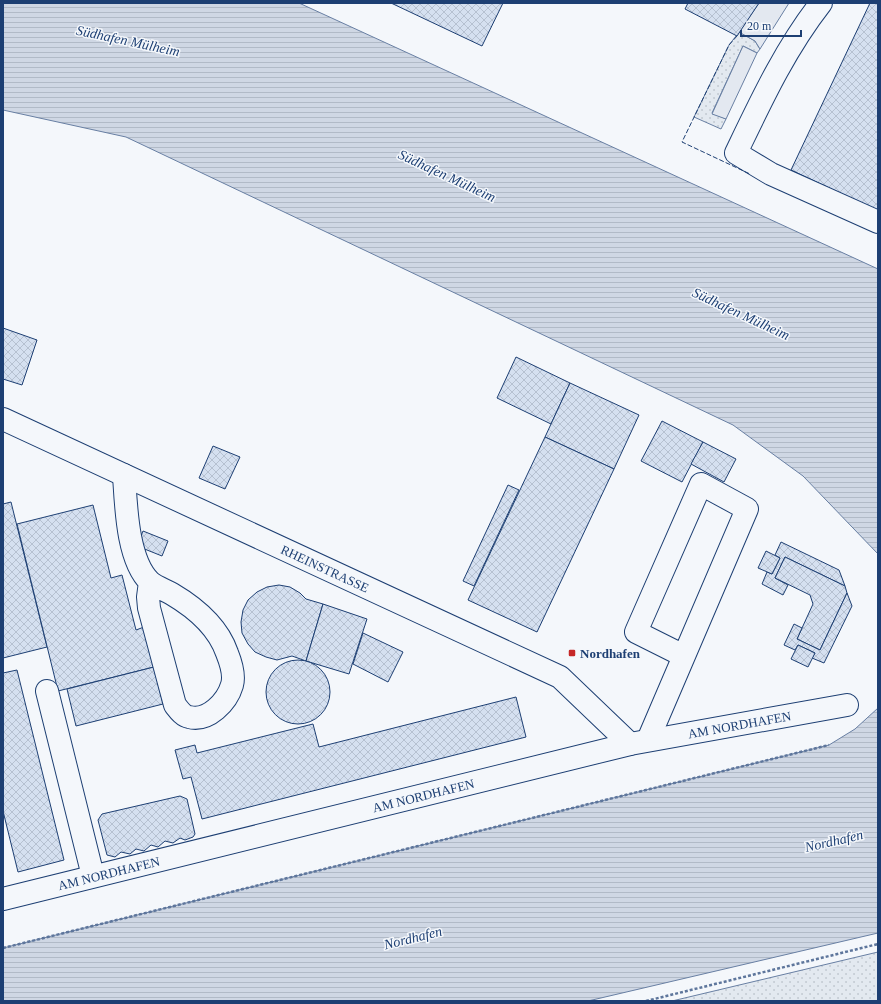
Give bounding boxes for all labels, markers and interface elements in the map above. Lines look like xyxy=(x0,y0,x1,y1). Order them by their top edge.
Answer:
scale bar xyxy=(741,12,801,38)
text: 20 m xyxy=(747,19,772,33)
water label: Südhafen Mülheim xyxy=(75,23,181,59)
water label: Südhafen Mülheim xyxy=(396,147,498,205)
water label: Südhafen Mülheim xyxy=(690,285,792,343)
street label: RHEINSTRASSE xyxy=(279,541,372,595)
place label: Nordhafen xyxy=(580,646,641,661)
marker: Nordhafen xyxy=(567,648,577,658)
street label: AM NORDHAFEN xyxy=(687,708,793,741)
street label: AM NORDHAFEN xyxy=(371,775,476,815)
water label: Nordhafen xyxy=(802,827,865,855)
street label: AM NORDHAFEN xyxy=(56,853,162,893)
water label: Nordhafen xyxy=(381,924,444,953)

